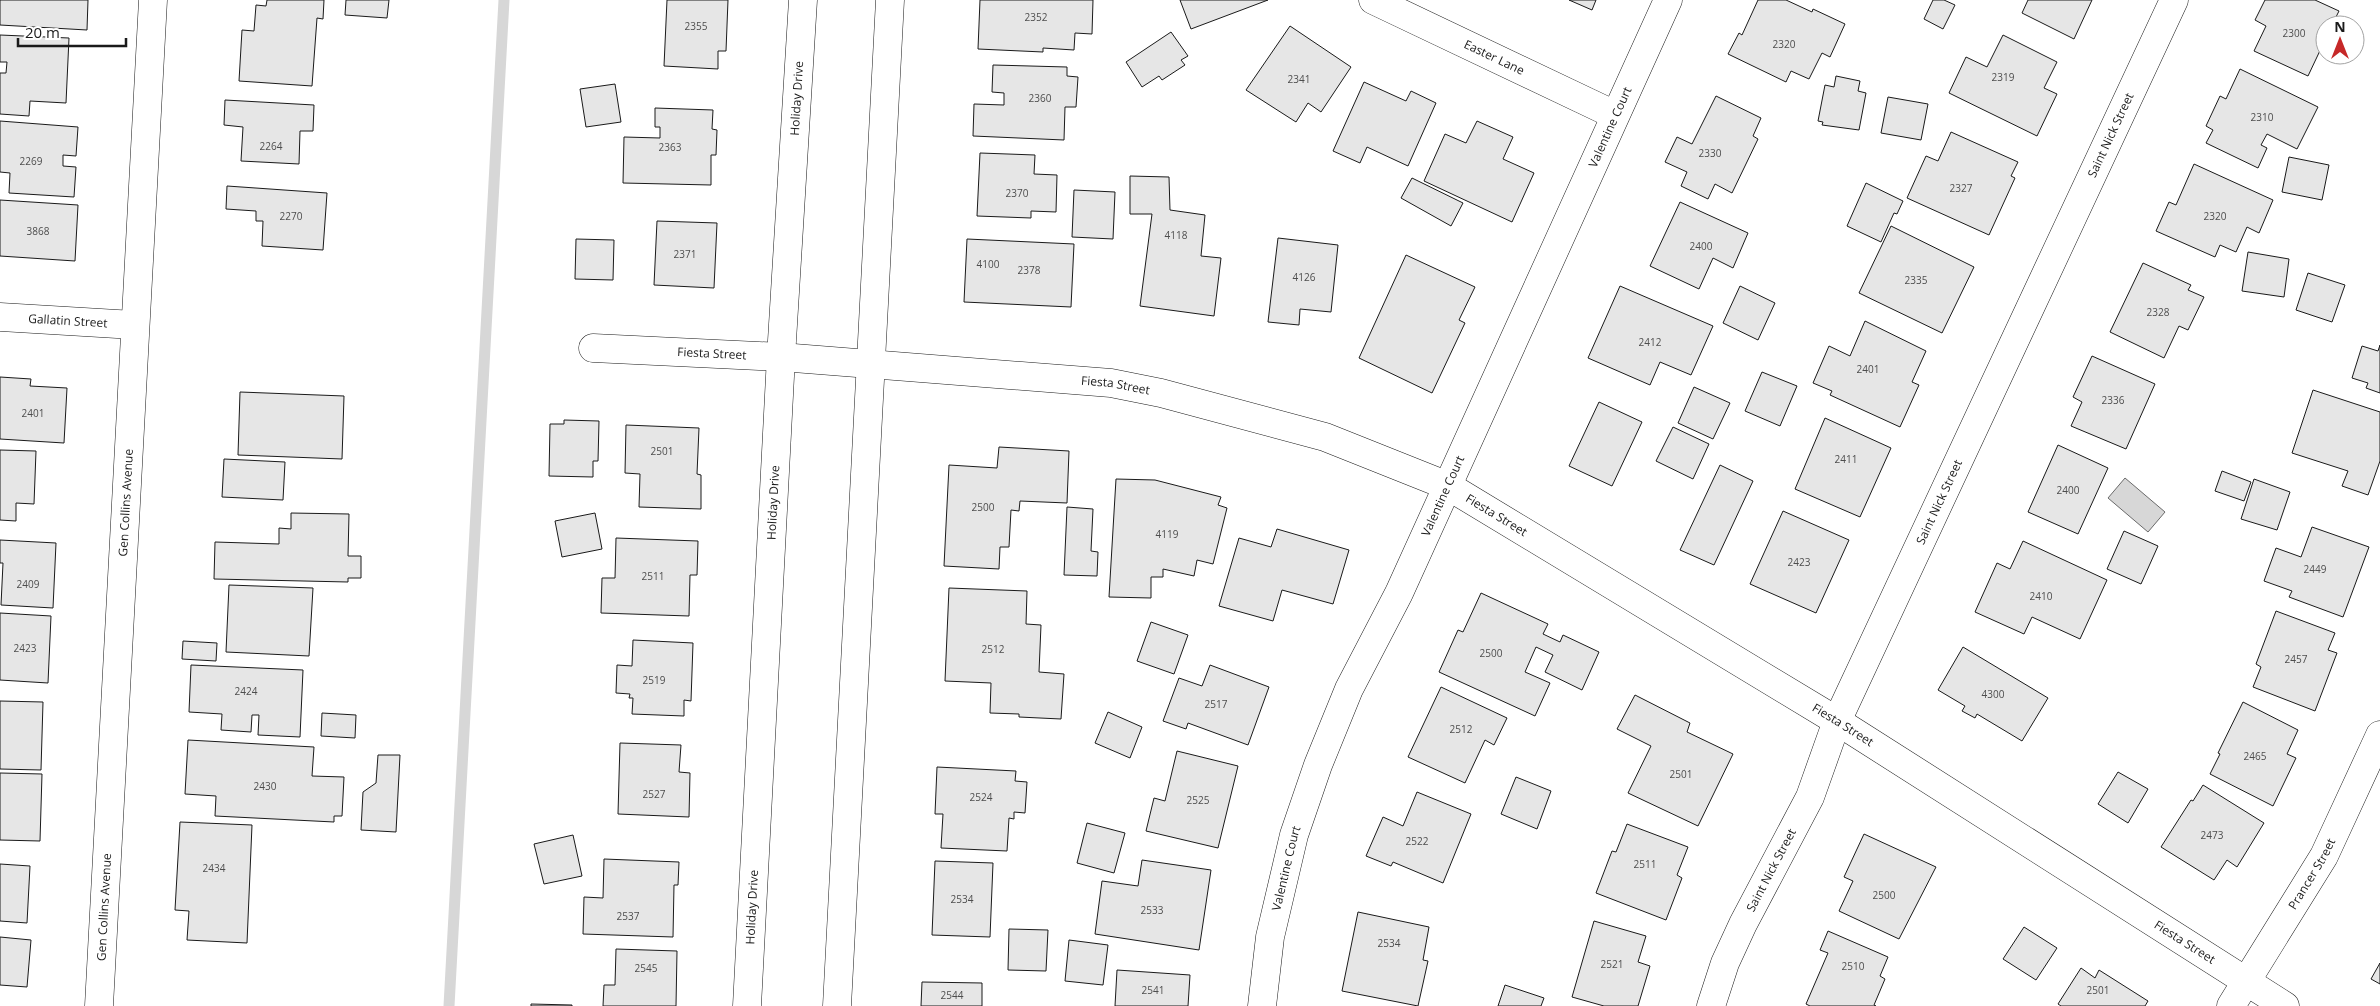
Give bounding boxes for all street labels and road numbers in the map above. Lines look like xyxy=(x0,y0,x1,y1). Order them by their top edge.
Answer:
street label: Easter Lane xyxy=(1461,35,1528,79)
street label: Holiday Drive xyxy=(786,60,807,136)
street label: Valentine Court xyxy=(1584,84,1636,170)
street label: Saint Nick Street xyxy=(2083,90,2137,180)
street label: Gallatin Street xyxy=(28,310,108,331)
street label: Fiesta Street xyxy=(677,343,747,363)
street label: Fiesta Street xyxy=(1081,372,1151,399)
street label: Gen Collins Avenue xyxy=(114,448,137,557)
street label: Valentine Court xyxy=(1417,453,1468,539)
street label: Saint Nick Street xyxy=(1912,457,1966,547)
street label: Holiday Drive xyxy=(762,465,783,540)
street label: Fiesta Street xyxy=(1463,490,1531,540)
street label: Fiesta Street xyxy=(1809,699,1877,750)
street label: Valentine Court xyxy=(1267,823,1305,912)
street label: Saint Nick Street xyxy=(1742,825,1800,915)
street label: Prancer Street xyxy=(2284,835,2339,913)
street label: Gen Collins Avenue xyxy=(92,853,115,961)
street label: Holiday Drive xyxy=(741,869,762,945)
street label: Fiesta Street xyxy=(2151,916,2219,968)

